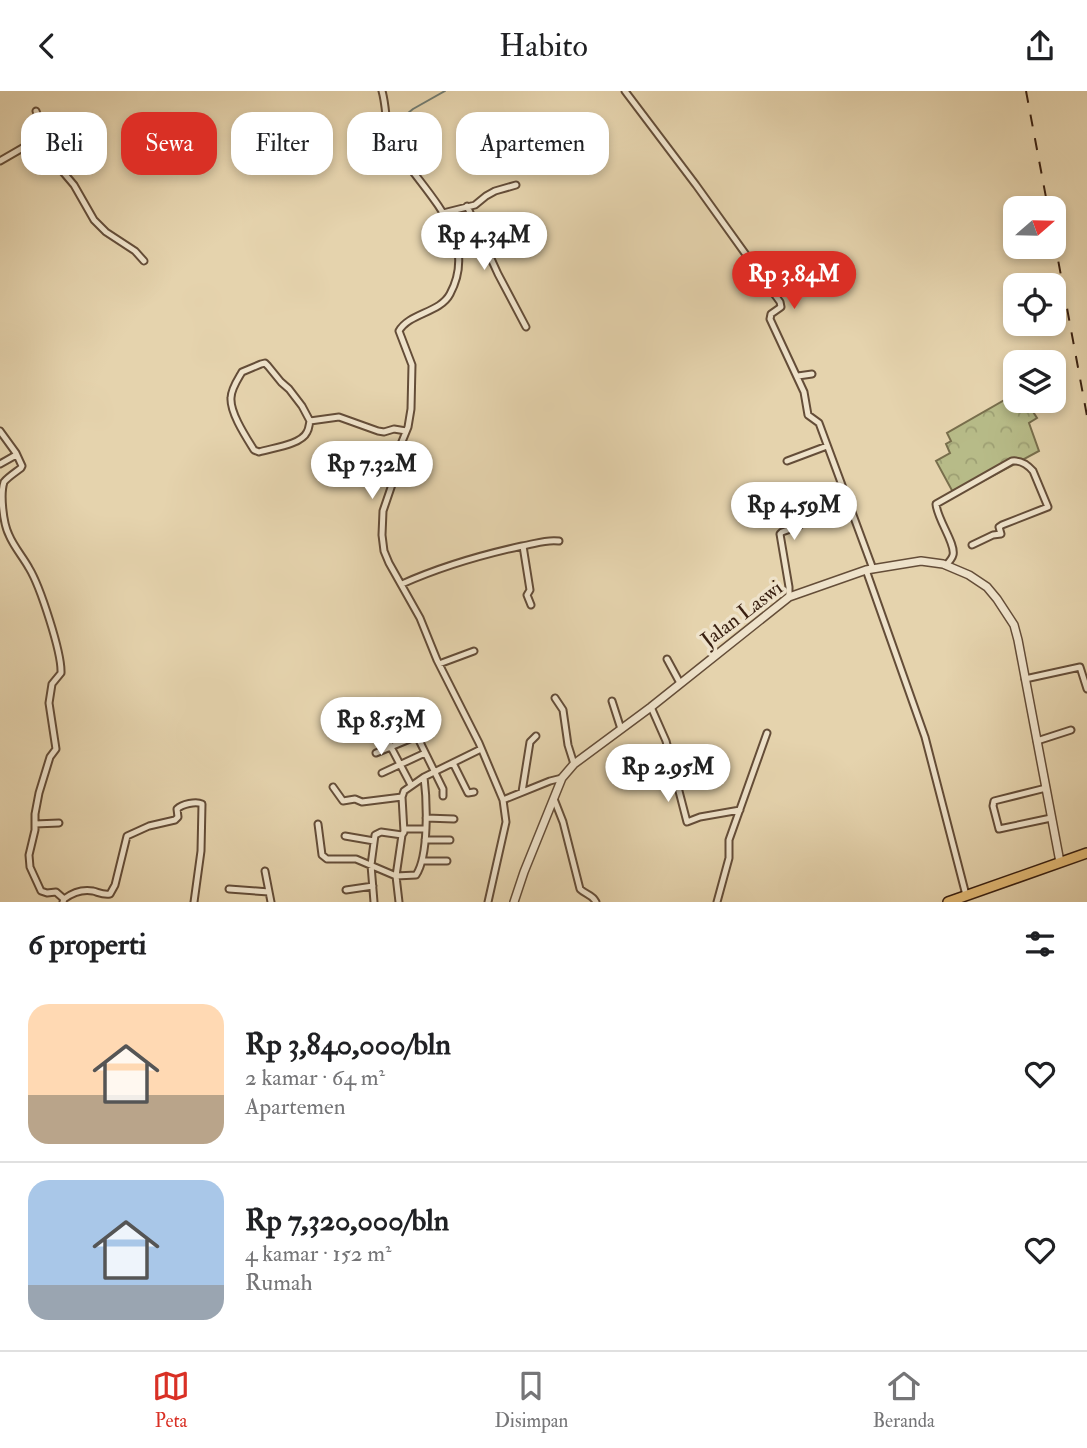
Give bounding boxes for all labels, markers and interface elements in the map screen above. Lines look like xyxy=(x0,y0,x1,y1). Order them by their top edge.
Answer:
text: Habito xyxy=(499,26,588,66)
icon: back xyxy=(28,27,66,65)
icon: share xyxy=(1021,27,1059,65)
chip: Beli xyxy=(21,112,107,175)
chip: Sewa xyxy=(121,112,217,175)
chip: Filter xyxy=(231,112,333,175)
chip: Baru xyxy=(347,112,442,175)
chip: Apartemen xyxy=(456,112,609,175)
north arrow xyxy=(1003,196,1066,259)
map controls xyxy=(1003,196,1066,413)
pin: Rp 4.34M xyxy=(412,213,556,272)
text: Rp 4.34M xyxy=(437,220,531,249)
pin: Rp 3.84M xyxy=(722,251,866,311)
text: Rp 3.84M xyxy=(748,259,840,288)
button: locate xyxy=(1003,273,1066,336)
button: layers xyxy=(1003,350,1066,413)
pin: Rp 7.32M xyxy=(300,441,444,501)
text: Rp 7.32M xyxy=(327,449,417,478)
pin: Rp 4.59M xyxy=(722,483,866,542)
text: Rp 4.59M xyxy=(747,490,841,519)
street label: Jalan Laswi xyxy=(695,574,789,654)
pin: Rp 8.53M xyxy=(309,697,453,757)
text: Rp 8.53M xyxy=(336,705,426,734)
pin: Rp 2.95M xyxy=(596,745,740,804)
text: Rp 2.95M xyxy=(621,752,715,781)
icon: filters xyxy=(1021,925,1059,963)
text: 6 properti xyxy=(28,926,147,963)
text: Rp 3,840,000/bln xyxy=(245,1026,451,1063)
icon: home xyxy=(84,1032,168,1116)
icon: heart xyxy=(1021,1055,1059,1093)
text: 2 kamar · 64 m² xyxy=(245,1063,385,1092)
text: Apartemen xyxy=(245,1092,346,1121)
text: Rp 7,320,000/bln xyxy=(245,1202,449,1239)
icon: home xyxy=(84,1208,168,1292)
icon: heart xyxy=(1021,1231,1059,1269)
text: 4 kamar · 152 m² xyxy=(245,1239,392,1268)
text: Rumah xyxy=(245,1268,313,1297)
tab: Peta xyxy=(152,1367,190,1433)
tab: Disimpan xyxy=(494,1367,568,1433)
tab: Beranda xyxy=(873,1367,935,1433)

